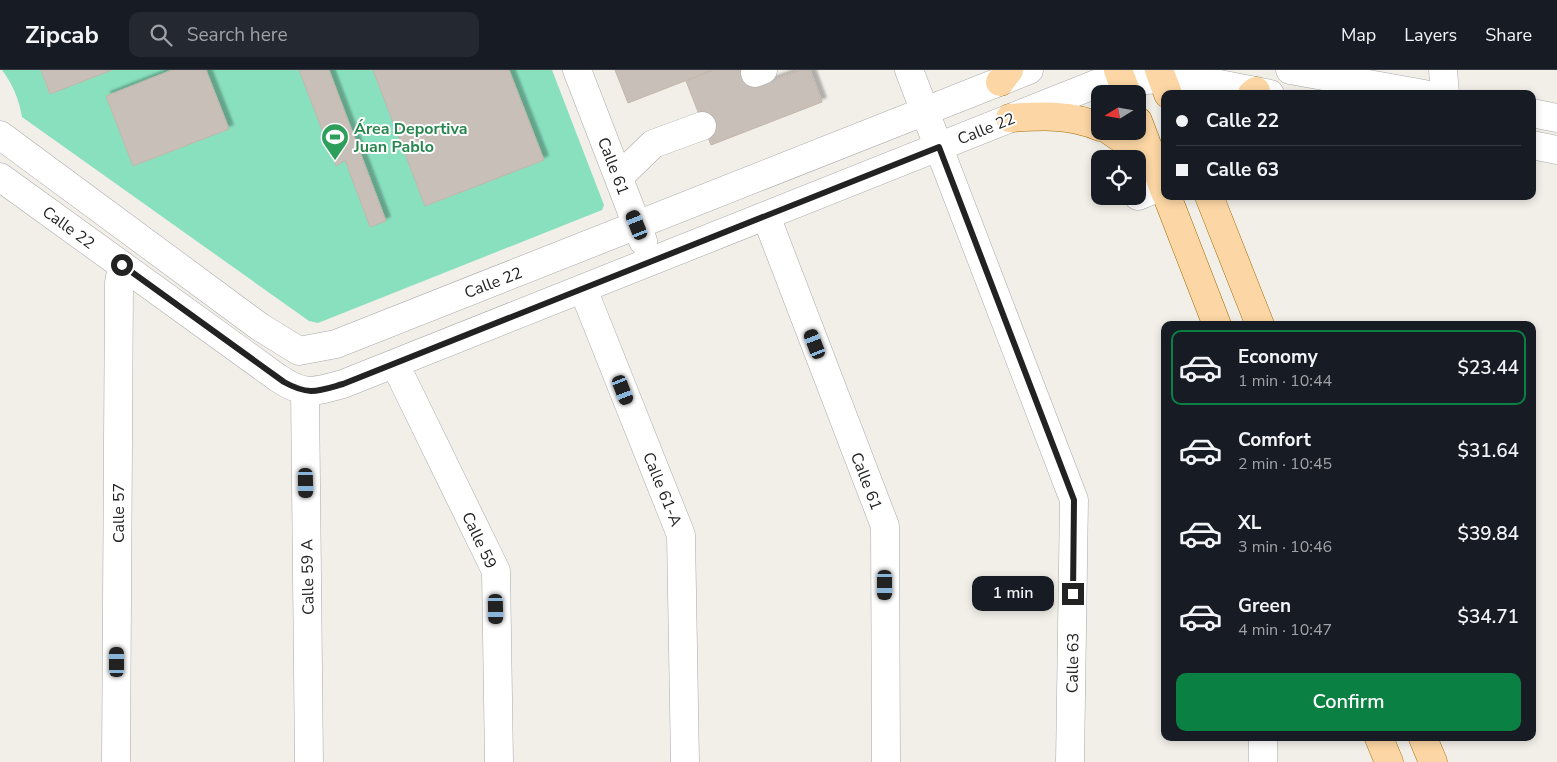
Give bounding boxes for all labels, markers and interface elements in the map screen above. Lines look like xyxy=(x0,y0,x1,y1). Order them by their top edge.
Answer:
search box xyxy=(129,12,479,57)
text: Zipcab xyxy=(25,19,99,51)
icon: search xyxy=(147,21,175,49)
text: Search here xyxy=(187,22,288,48)
text: Map xyxy=(1341,23,1376,47)
text: Layers xyxy=(1404,23,1457,47)
text: Share xyxy=(1485,23,1532,47)
north arrow xyxy=(1091,85,1146,140)
map controls xyxy=(1091,85,1146,205)
street label: Calle 22 xyxy=(954,107,1018,150)
text: Calle 22 xyxy=(1206,108,1279,134)
place label: Área Deportiva Juan Pablo xyxy=(353,118,467,158)
sports icon: Área Deportiva Juan Pablo xyxy=(320,122,350,161)
street label: Calle 61 xyxy=(592,134,634,198)
button: locate xyxy=(1091,150,1146,205)
text: Calle 63 xyxy=(1206,157,1279,183)
street label: Calle 22 xyxy=(38,201,99,254)
car xyxy=(624,208,649,242)
route start xyxy=(111,254,133,276)
street label: Calle 22 xyxy=(461,262,525,304)
car xyxy=(802,327,827,361)
text: Economy xyxy=(1238,344,1318,370)
icon: car xyxy=(1178,345,1223,390)
text: $23.44 xyxy=(1457,355,1519,381)
text: 1 min · 10:44 xyxy=(1238,370,1332,392)
car xyxy=(610,373,635,407)
text: Comfort xyxy=(1238,427,1311,453)
icon: car xyxy=(1178,428,1223,473)
text: $31.64 xyxy=(1457,438,1519,464)
street label: Calle 61-A xyxy=(637,449,687,530)
street label: Calle 61 xyxy=(845,449,887,513)
text: 2 min · 10:45 xyxy=(1238,453,1332,475)
car xyxy=(298,468,313,498)
street label: Calle 57 xyxy=(108,483,130,543)
street label: Calle 59 xyxy=(456,508,502,572)
text: XL xyxy=(1238,510,1261,536)
icon: car xyxy=(1178,511,1223,556)
text: $39.84 xyxy=(1457,521,1519,547)
text: 3 min · 10:46 xyxy=(1238,536,1332,558)
street label: Calle 59 A xyxy=(296,538,320,615)
car xyxy=(877,570,892,600)
callout: 1 min xyxy=(973,576,1056,612)
text: 1 min xyxy=(993,582,1033,604)
route end xyxy=(1062,583,1084,605)
text: Green xyxy=(1238,593,1291,619)
car xyxy=(488,594,503,624)
icon: car xyxy=(1178,594,1223,639)
text: $34.71 xyxy=(1457,604,1519,630)
text: 4 min · 10:47 xyxy=(1238,619,1332,641)
street label: Calle 63 xyxy=(1061,633,1085,693)
car xyxy=(109,647,124,677)
button: Confirm xyxy=(1176,673,1521,731)

